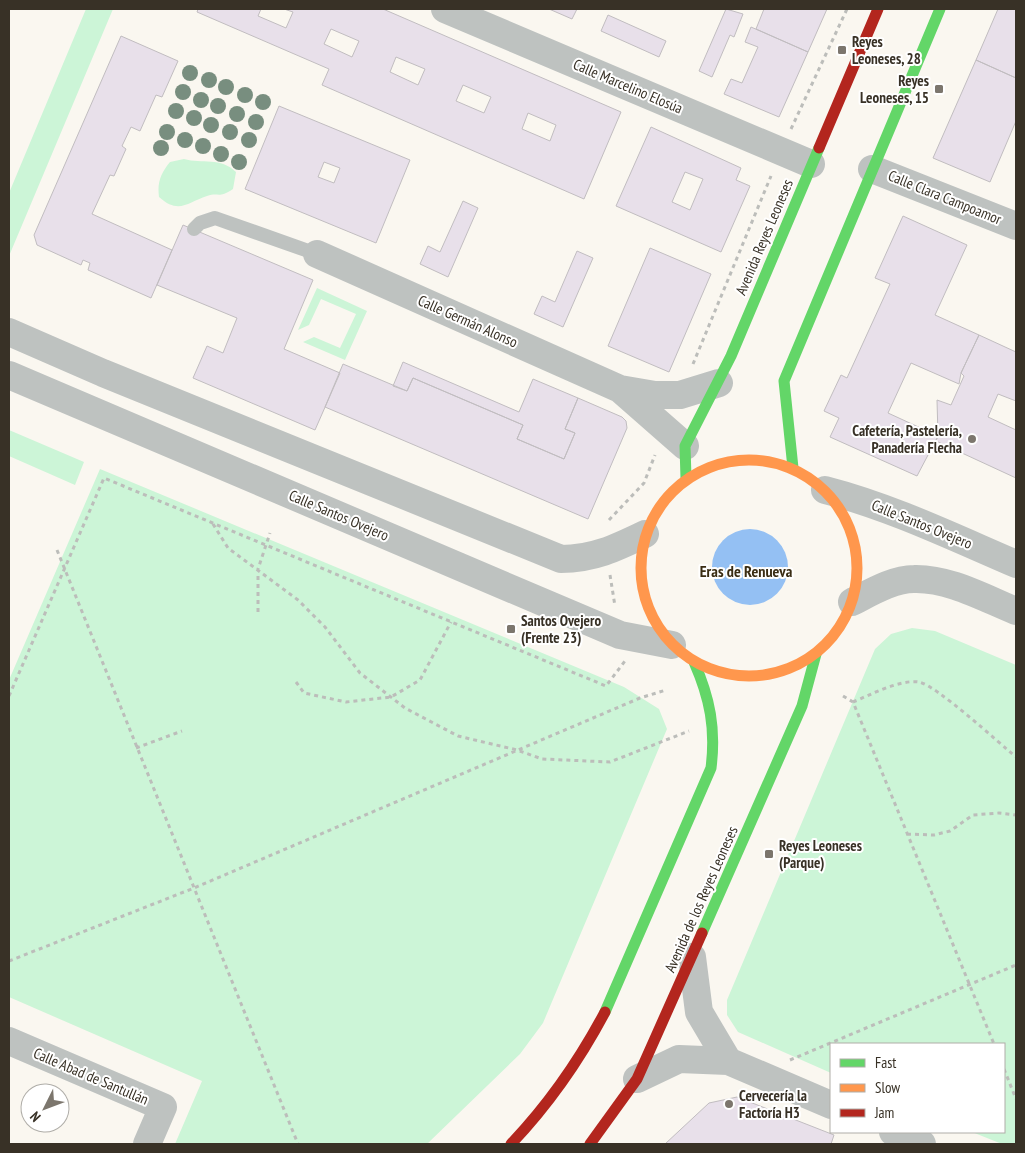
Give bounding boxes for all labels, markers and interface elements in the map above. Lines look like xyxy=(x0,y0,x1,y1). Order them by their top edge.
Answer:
place label: Reyes Leoneses, 28 xyxy=(852,32,921,68)
marker: Reyes Leoneses, 28 xyxy=(836,44,848,56)
street label: Calle Marcelino Elosúa xyxy=(570,54,686,118)
place label: Reyes Leoneses, 15 xyxy=(860,71,929,107)
marker: Reyes Leoneses, 15 xyxy=(933,83,945,95)
street label: Calle Clara Campoamor xyxy=(886,166,1005,229)
street label: Avenida Reyes Leoneses xyxy=(731,176,797,298)
street label: Calle Germán Alonso xyxy=(415,291,521,351)
place label: Cafetería, Pastelería, Panadería Flecha xyxy=(852,421,962,457)
marker: Cafetería, Pastelería, Panadería Flecha xyxy=(966,433,978,445)
street label: Calle Santos Ovejero xyxy=(286,485,392,545)
street label: Calle Santos Ovejero xyxy=(869,495,975,553)
district label: Eras de Renueva xyxy=(700,561,793,581)
place label: Santos Ovejero (Frente 23) xyxy=(521,611,601,647)
marker: Santos Ovejero (Frente 23) xyxy=(505,623,517,635)
street label: Avenida de los Reyes Leoneses xyxy=(660,823,742,975)
place label: Reyes Leoneses (Parque) xyxy=(779,836,862,872)
marker: Reyes Leoneses (Parque) xyxy=(763,848,775,860)
street label: Calle Abad de Santullán xyxy=(31,1043,151,1109)
legend xyxy=(830,1043,1005,1133)
text: Fast xyxy=(875,1053,896,1072)
text: Slow xyxy=(875,1078,900,1097)
north arrow xyxy=(20,1083,70,1133)
place label: Cervecería la Factoría H3 xyxy=(739,1086,807,1122)
marker: Cervecería la Factoría H3 xyxy=(723,1098,735,1110)
text: Jam xyxy=(874,1103,894,1122)
text: N xyxy=(26,1108,45,1126)

